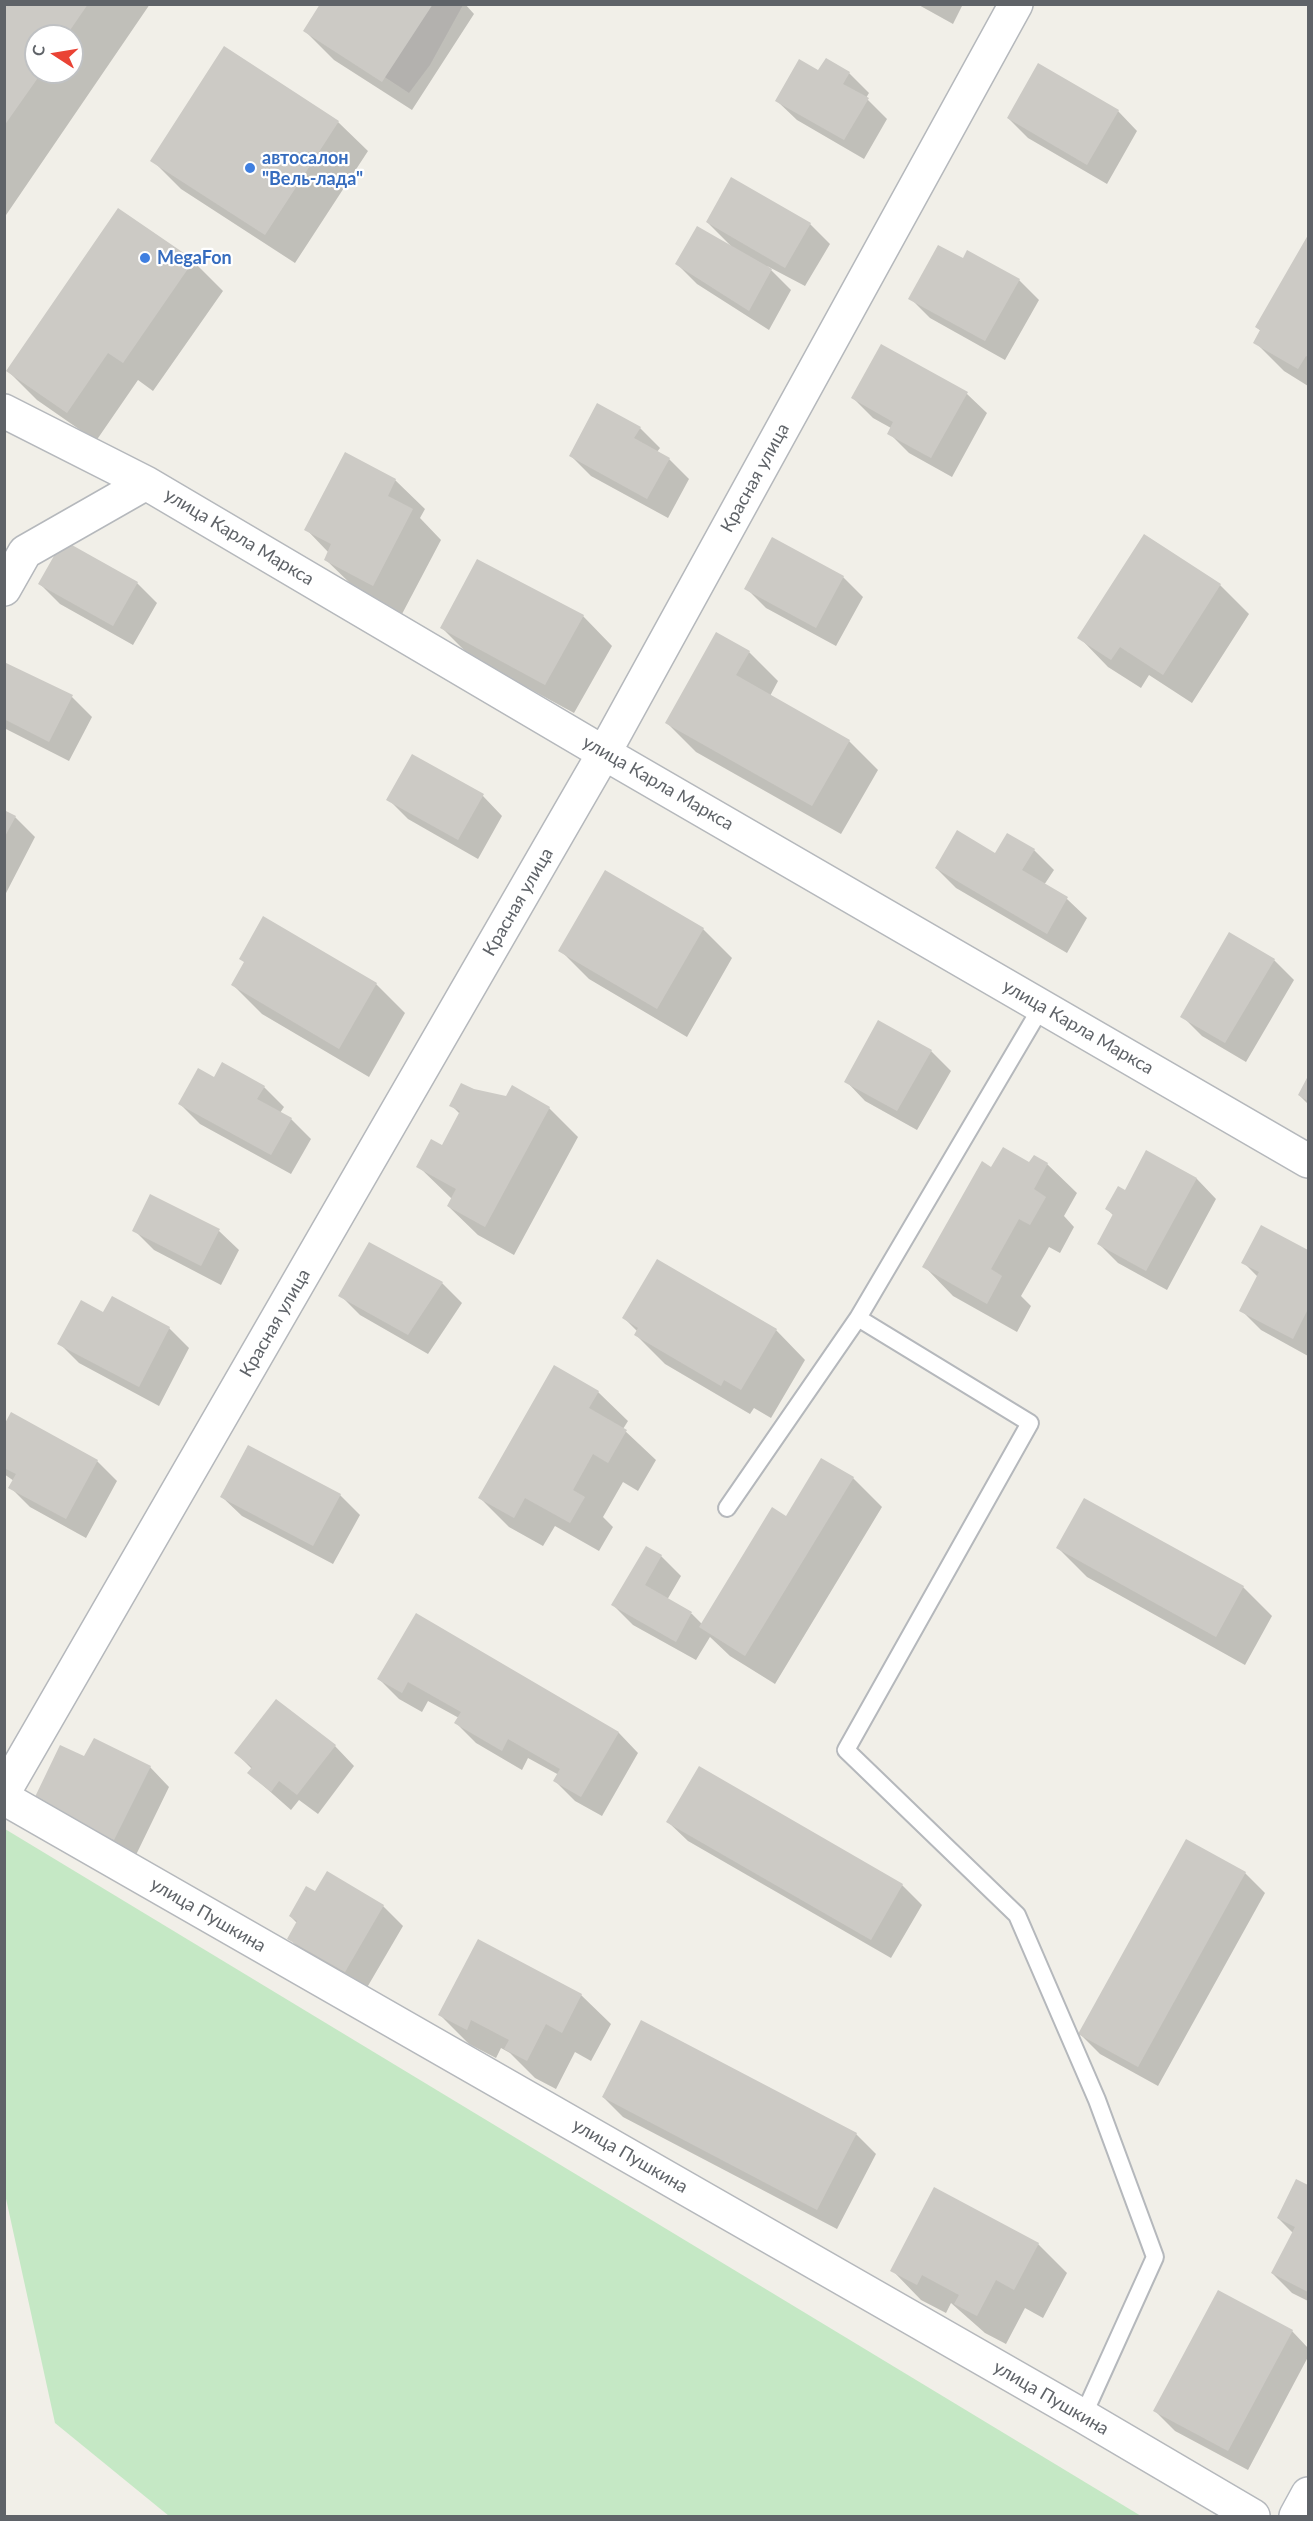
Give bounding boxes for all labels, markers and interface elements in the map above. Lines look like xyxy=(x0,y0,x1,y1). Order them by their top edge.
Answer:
north arrow xyxy=(24,24,84,84)
text: С xyxy=(27,43,48,58)
place label: автосалон "Вель-лада" xyxy=(262,147,363,190)
marker: автосалон "Вель-лада" xyxy=(243,161,257,175)
place label: MegaFon xyxy=(157,247,232,269)
marker: MegaFon xyxy=(138,251,152,265)
street label: Красная улица xyxy=(716,420,794,536)
street label: улица Карла Маркса xyxy=(160,484,318,590)
street label: улица Карла Маркса xyxy=(579,731,737,835)
street label: Красная улица xyxy=(478,844,558,960)
street label: улица Карла Маркса xyxy=(999,975,1157,1079)
street label: Красная улица xyxy=(235,1265,315,1381)
street label: улица Пушкина xyxy=(146,1873,270,1957)
street label: улица Пушкина xyxy=(568,2114,692,2198)
street label: улица Пушкина xyxy=(989,2356,1113,2440)

